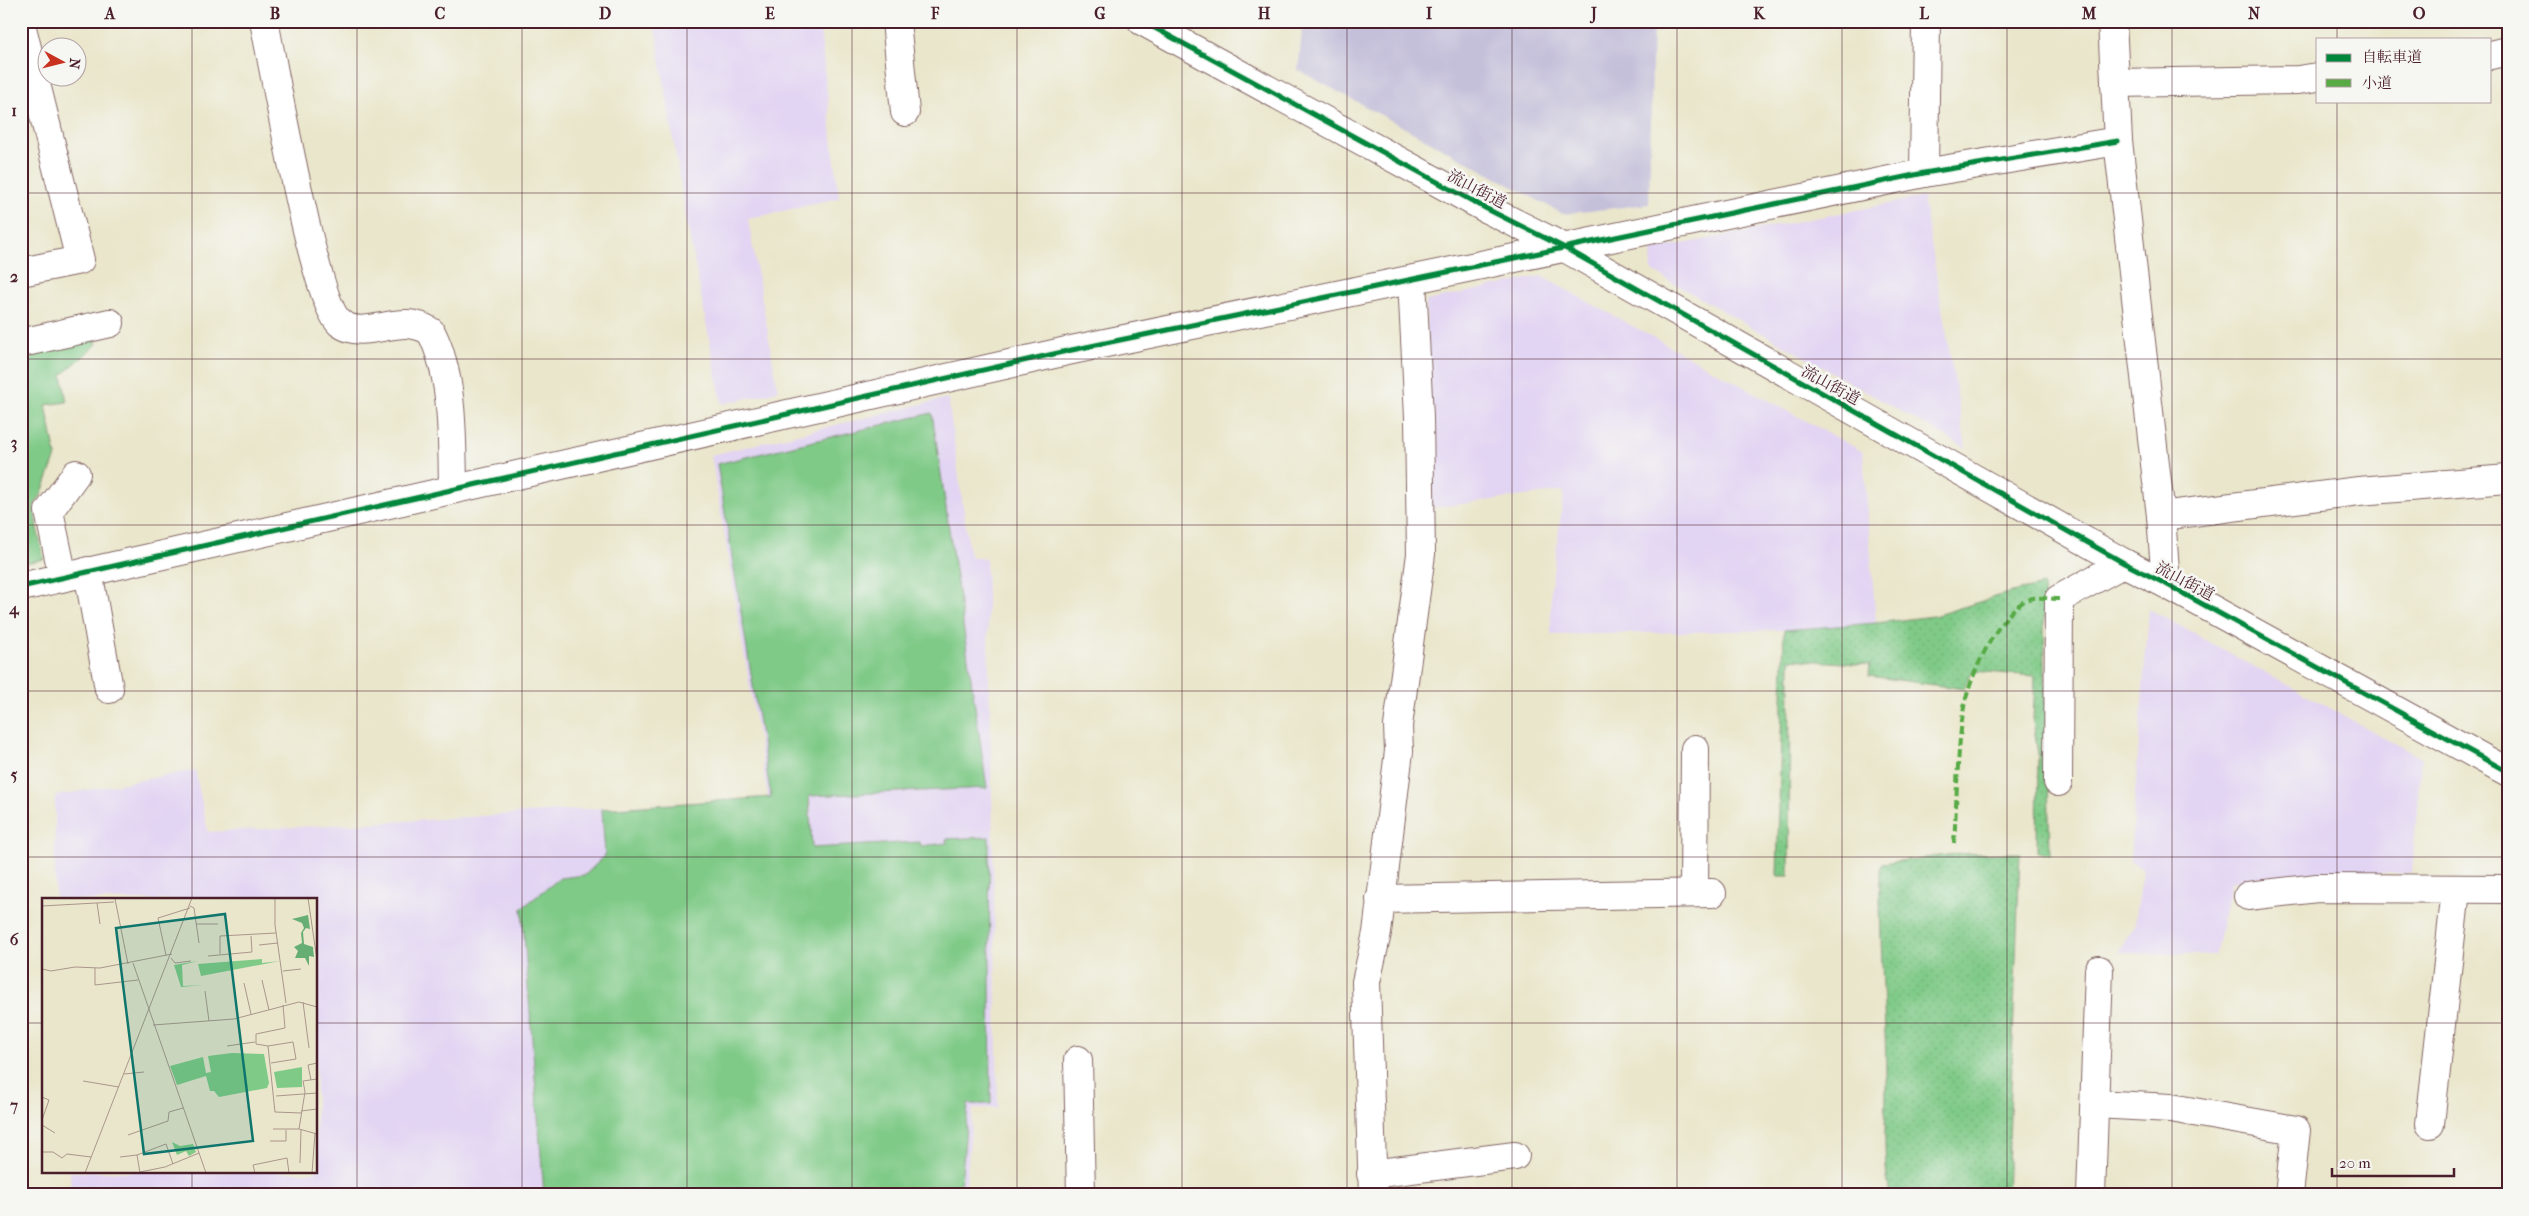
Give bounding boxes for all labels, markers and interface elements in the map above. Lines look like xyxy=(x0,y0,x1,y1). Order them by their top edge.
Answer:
text: A xyxy=(104,4,116,23)
text: B xyxy=(270,4,280,23)
text: C xyxy=(435,4,446,23)
text: D xyxy=(599,4,611,23)
text: E xyxy=(765,4,775,23)
text: F xyxy=(930,4,940,23)
text: G xyxy=(1094,4,1106,23)
text: H xyxy=(1258,4,1271,23)
text: I xyxy=(1426,4,1433,23)
text: J xyxy=(1589,4,1597,24)
text: K xyxy=(1753,4,1766,23)
text: L xyxy=(1919,4,1929,23)
text: M xyxy=(2081,4,2097,23)
text: N xyxy=(2248,4,2261,23)
text: O xyxy=(2413,4,2426,23)
north arrow xyxy=(38,38,88,88)
legend xyxy=(2316,38,2492,102)
text: 自転車道 xyxy=(2362,48,2422,66)
text: N xyxy=(65,57,83,70)
text: 小道 xyxy=(2362,74,2392,92)
text: 1 xyxy=(11,101,17,120)
street label: 流山街道 xyxy=(1444,166,1510,212)
text: 2 xyxy=(10,267,18,286)
street label: 流山街道 xyxy=(1798,361,1864,409)
text: 3 xyxy=(11,433,17,453)
street label: 流山街道 xyxy=(2152,558,2218,604)
text: 4 xyxy=(8,599,20,619)
text: 5 xyxy=(11,765,18,784)
inset map xyxy=(42,898,318,1174)
text: 6 xyxy=(10,930,19,949)
text: 7 xyxy=(9,1096,18,1115)
scale bar xyxy=(2332,1146,2454,1178)
text: 20 m xyxy=(2339,1154,2371,1172)

